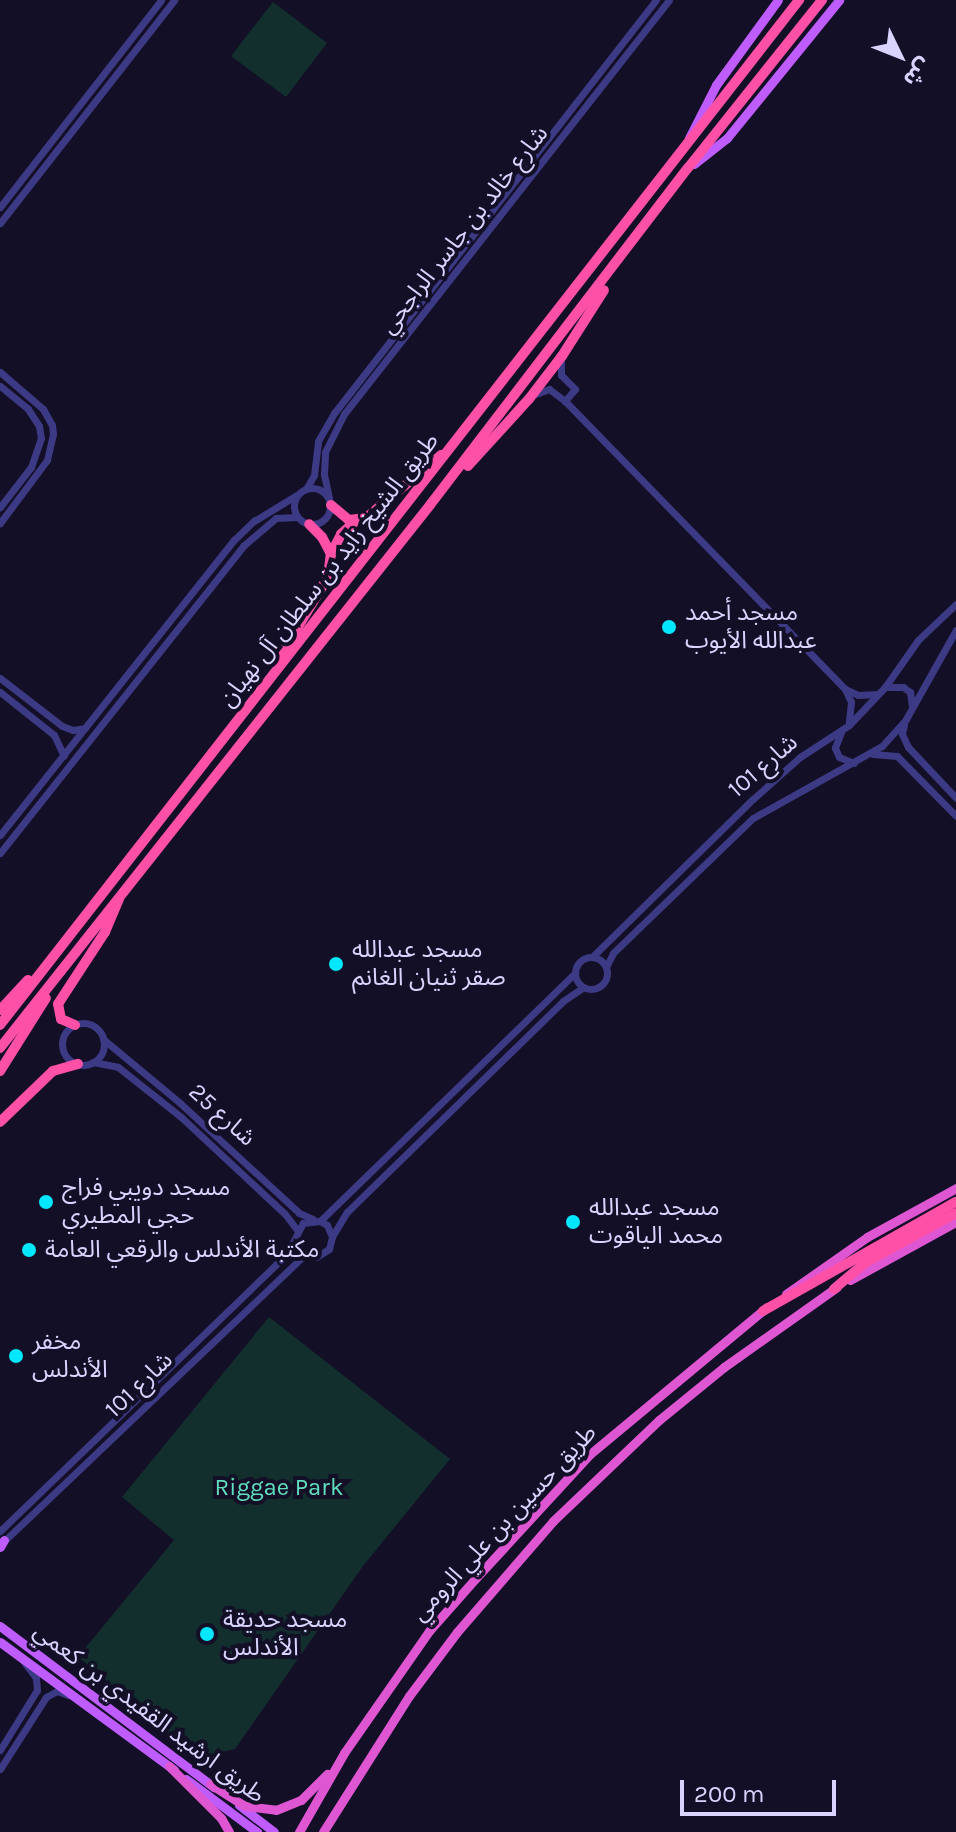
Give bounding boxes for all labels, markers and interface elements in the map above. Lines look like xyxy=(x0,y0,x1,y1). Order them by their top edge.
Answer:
north arrow xyxy=(860,16,940,96)
text: ش xyxy=(898,52,937,92)
street label: شارع خالد بن جاسر الراجحي xyxy=(374,120,554,340)
street label: طريق الشيخ زايد بن سلطان آل نهيان xyxy=(213,427,445,713)
place label: مسجد أحمد عبدالله الأيوب xyxy=(685,599,817,655)
marker: مسجد أحمد عبدالله الأيوب xyxy=(660,618,678,636)
street label: شارع 101 xyxy=(722,728,804,804)
place label: مسجد عبدالله صقر ثنيان الغانم xyxy=(352,936,506,992)
marker: مسجد عبدالله صقر ثنيان الغانم xyxy=(327,955,345,973)
street label: شارع 25 xyxy=(183,1078,261,1152)
place label: مسجد دويبي فراج حجي المطيري xyxy=(62,1174,230,1230)
marker: مسجد دويبي فراج حجي المطيري xyxy=(37,1193,55,1211)
place label: مسجد عبدالله محمد الياقوت xyxy=(589,1194,723,1250)
marker: مسجد عبدالله محمد الياقوت xyxy=(564,1213,582,1231)
place label: مكتبة الأندلس والرقعي العامة xyxy=(45,1236,319,1264)
marker: مكتبة الأندلس والرقعي العامة xyxy=(20,1241,38,1259)
place label: مخفر الأندلس xyxy=(32,1328,108,1384)
street label: شارع 101 xyxy=(99,1346,179,1424)
marker: مخفر الأندلس xyxy=(7,1347,25,1365)
street label: طريق حسين بن علي الرومي xyxy=(405,1419,603,1627)
park label: Riggae Park xyxy=(215,1474,343,1502)
place label: مسجد حديقة الأندلس xyxy=(223,1606,347,1662)
street label: طريق ارشيد القفيدي بن كعمي xyxy=(28,1617,270,1809)
marker: مسجد حديقة الأندلس xyxy=(198,1625,216,1643)
scale bar xyxy=(684,1764,840,1814)
text: 200 m xyxy=(694,1780,765,1808)

